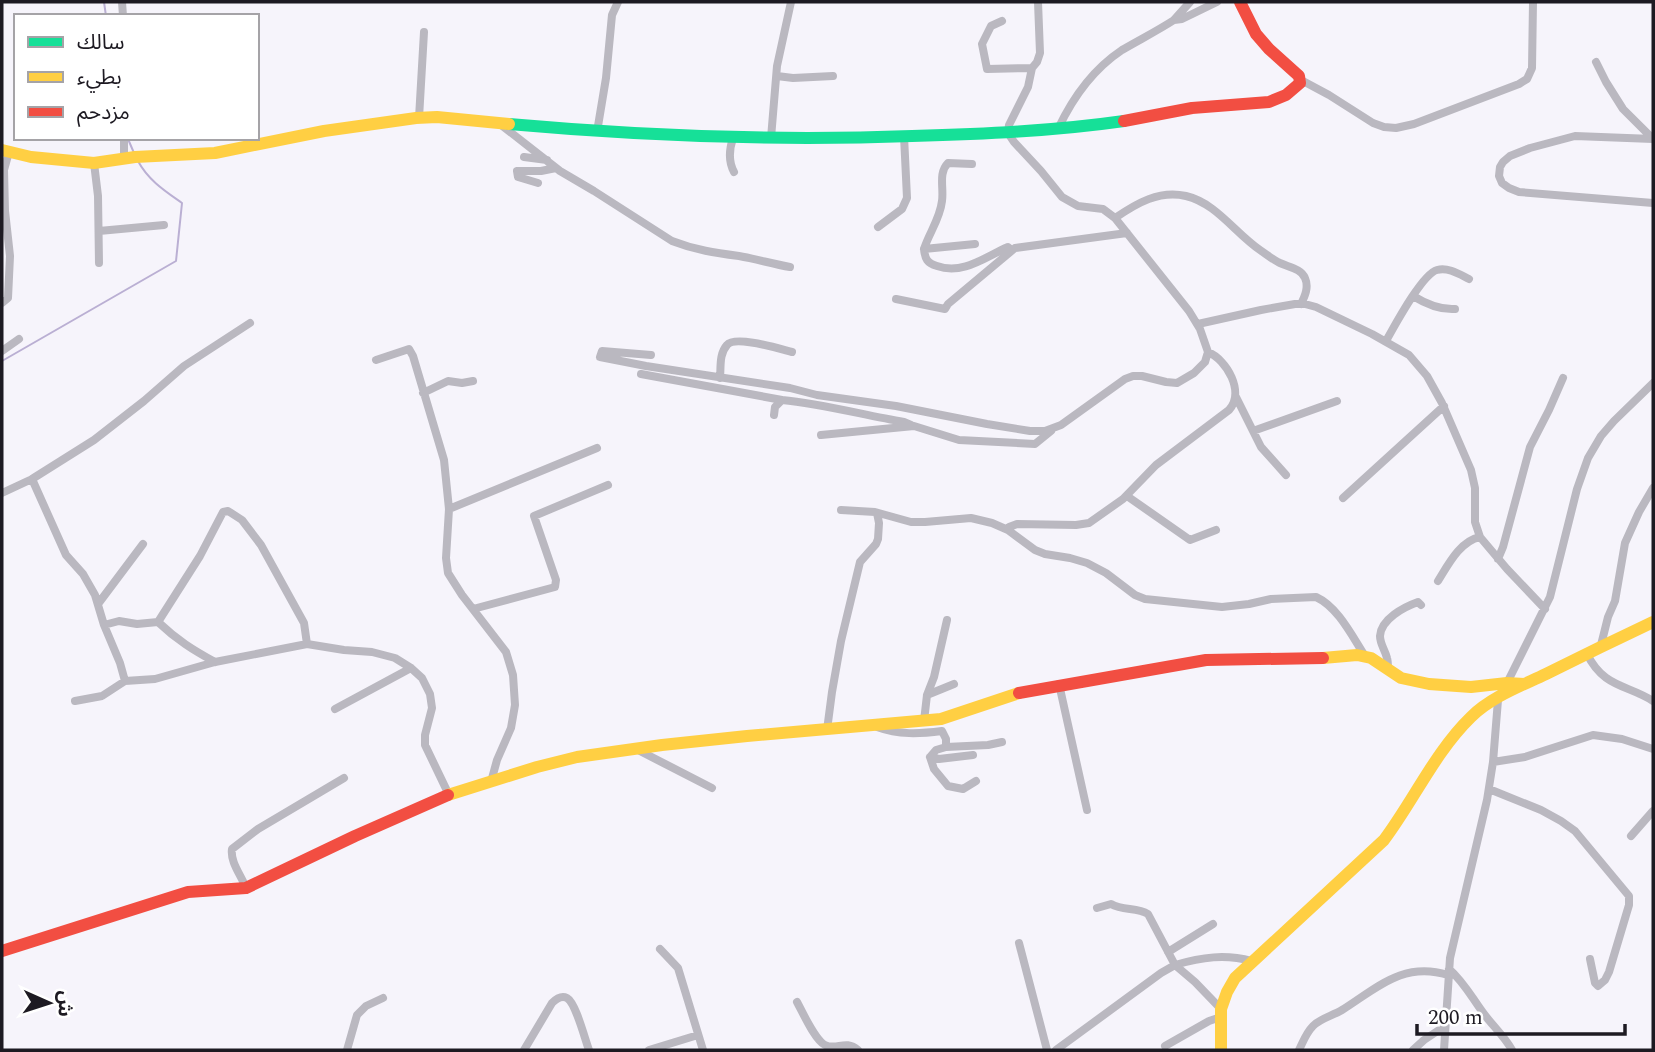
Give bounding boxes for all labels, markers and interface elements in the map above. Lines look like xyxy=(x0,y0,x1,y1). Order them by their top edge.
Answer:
legend xyxy=(14,14,259,140)
text: سالك xyxy=(77,27,124,59)
text: بطيء xyxy=(77,62,122,94)
text: مزدحم xyxy=(77,97,130,129)
north arrow xyxy=(14,968,84,1038)
text: ش xyxy=(49,990,80,1018)
scale bar xyxy=(1417,992,1625,1036)
text: 200 m xyxy=(1428,1002,1483,1034)

